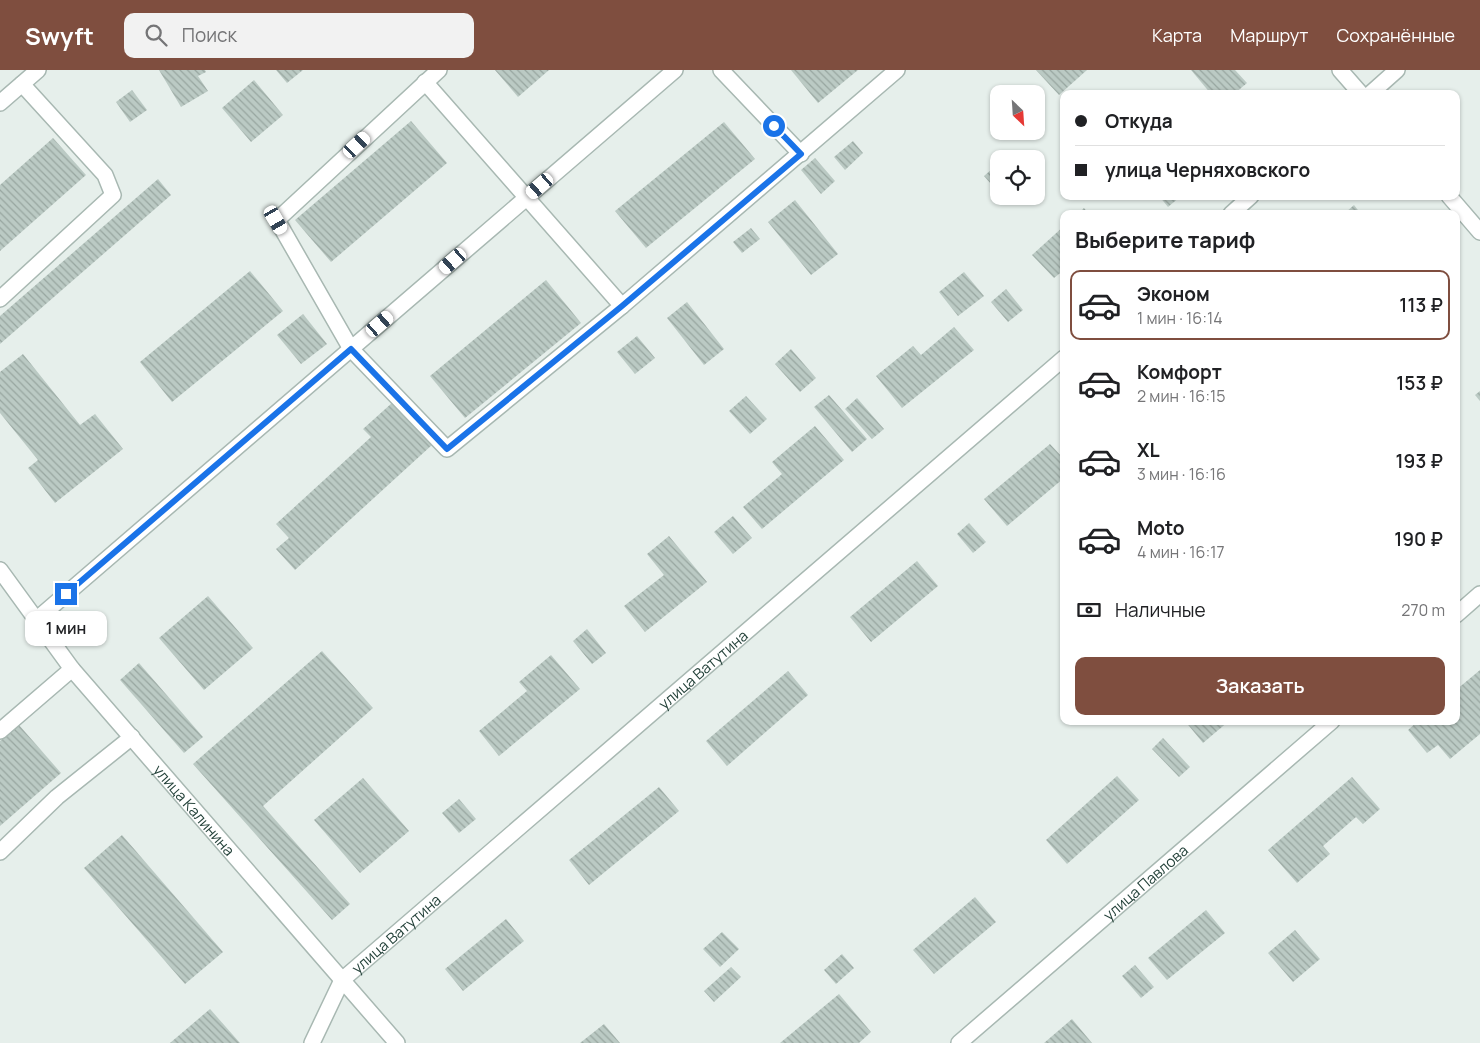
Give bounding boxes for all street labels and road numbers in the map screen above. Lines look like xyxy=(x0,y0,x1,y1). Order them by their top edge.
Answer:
street label: улица Ватутина xyxy=(654,625,752,714)
street label: улица Калинина xyxy=(149,760,240,860)
street label: улица Павлова xyxy=(1098,840,1192,925)
street label: улица Ватутина xyxy=(347,889,445,978)

